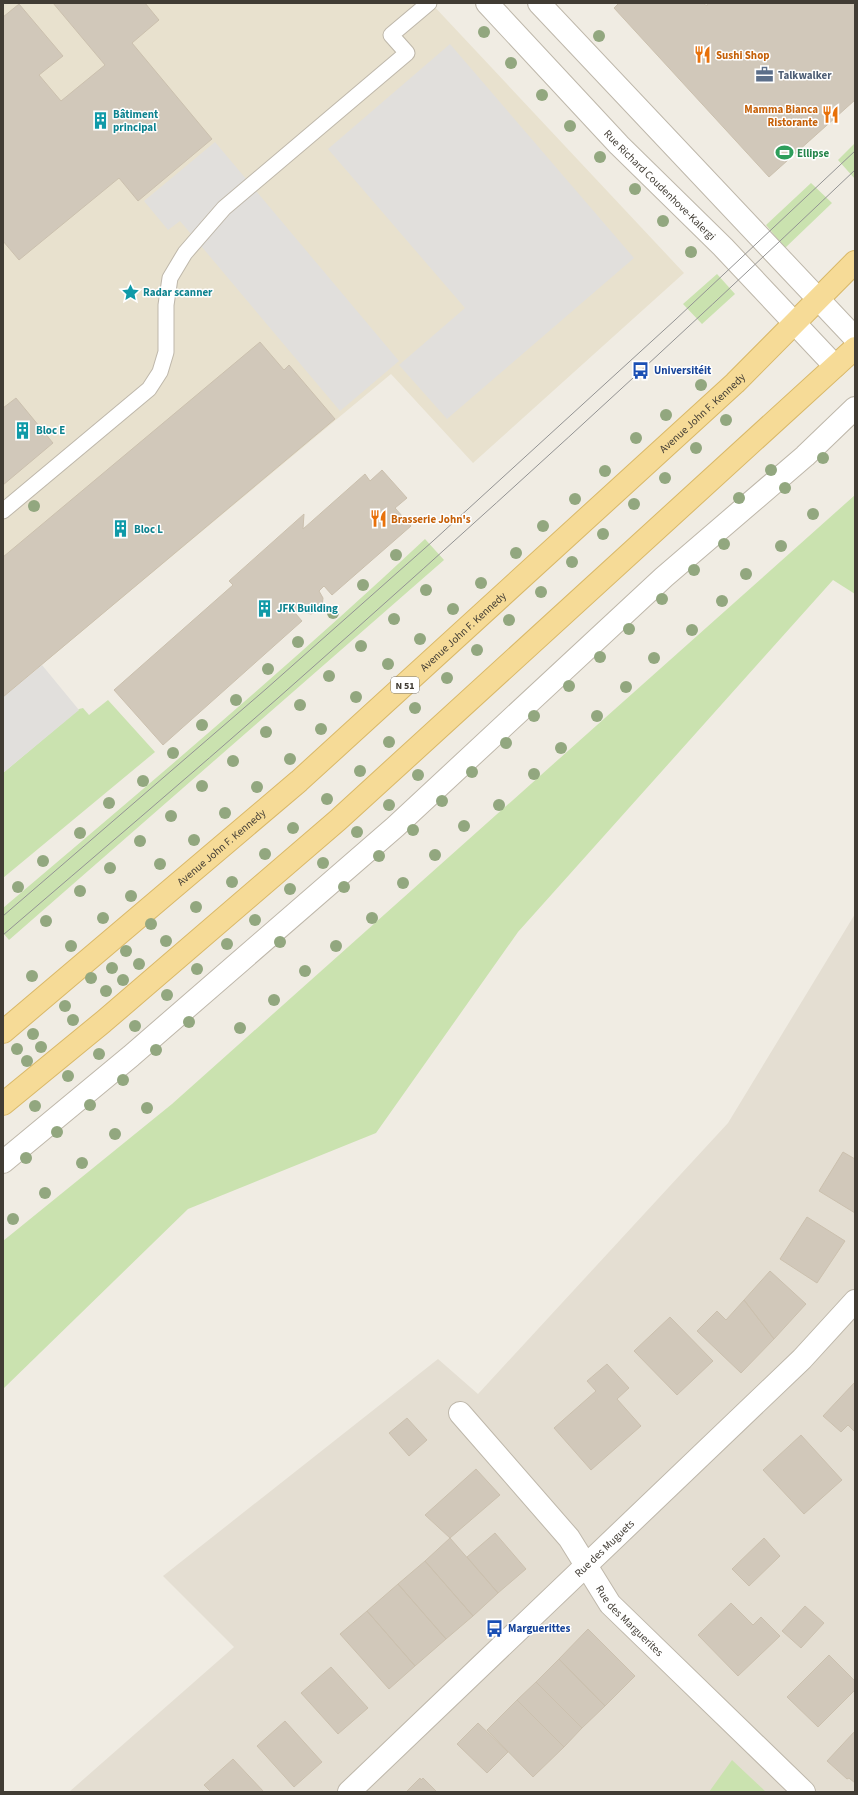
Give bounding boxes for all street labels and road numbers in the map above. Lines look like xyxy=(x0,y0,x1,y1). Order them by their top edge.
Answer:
street label: Rue Richard Coudenhove-Kalergi xyxy=(600,127,719,244)
street label: Avenue John F. Kennedy xyxy=(656,370,749,457)
street label: Avenue John F. Kennedy xyxy=(417,589,510,675)
road number: N 51 xyxy=(391,677,419,693)
street label: Avenue John F. Kennedy xyxy=(174,806,269,889)
street label: Rue des Muguets xyxy=(571,1516,638,1581)
street label: Rue des Marguerites xyxy=(592,1583,667,1660)

